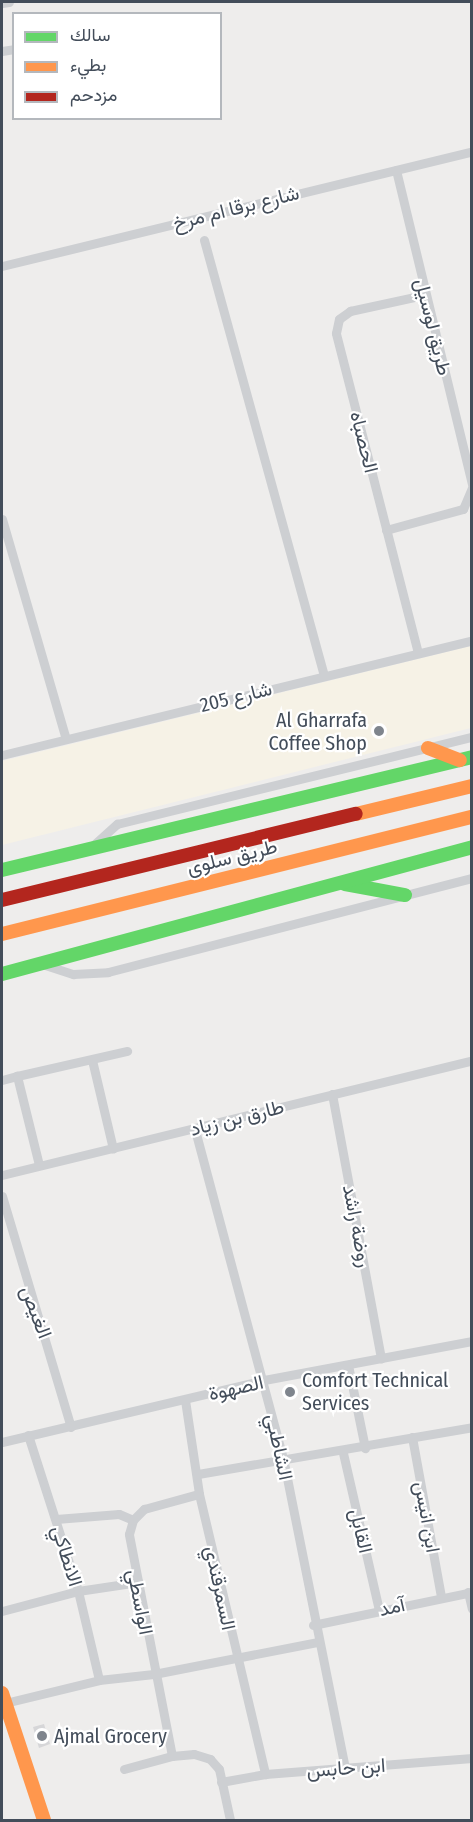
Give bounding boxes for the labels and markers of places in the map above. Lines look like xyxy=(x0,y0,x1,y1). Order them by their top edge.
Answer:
place label: Al Gharrafa Coffee Shop xyxy=(269,708,367,755)
marker: Al Gharrafa Coffee Shop xyxy=(372,724,386,738)
place label: Comfort Technical Services xyxy=(302,1368,448,1415)
marker: Comfort Technical Services xyxy=(283,1385,297,1399)
place label: Ajmal Grocery xyxy=(54,1724,167,1748)
marker: Ajmal Grocery xyxy=(35,1729,49,1743)

